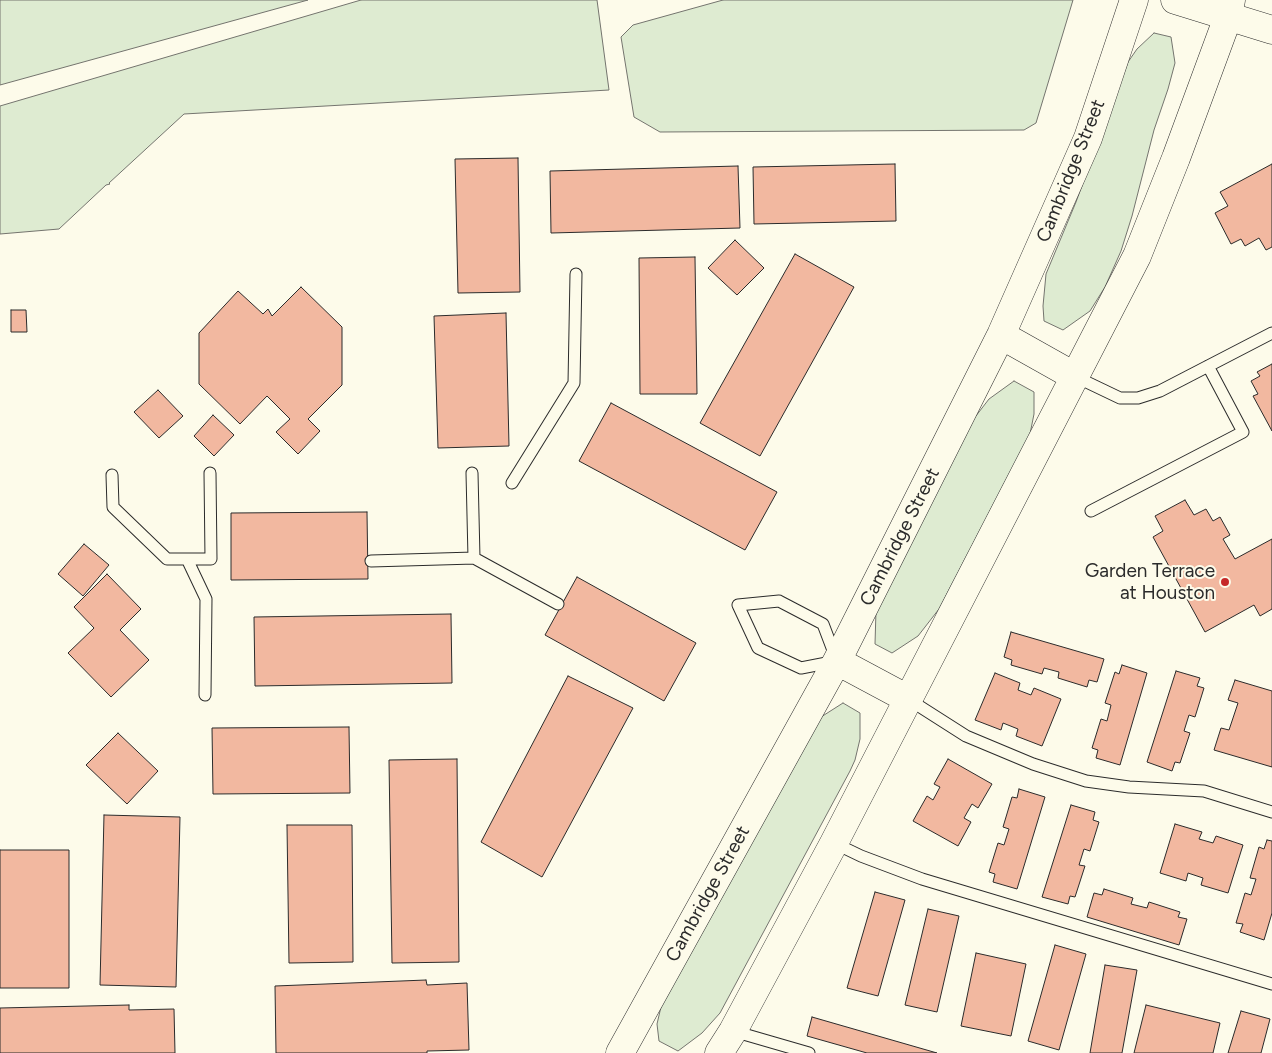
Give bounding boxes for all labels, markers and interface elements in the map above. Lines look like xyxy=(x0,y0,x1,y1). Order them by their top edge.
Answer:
street label: Cambridge Street xyxy=(1032,96,1110,246)
street label: Cambridge Street xyxy=(855,464,945,610)
place label: Garden Terrace at Houston xyxy=(1085,560,1215,604)
marker: Garden Terrace at Houston xyxy=(1219,576,1231,588)
street label: Cambridge Street xyxy=(661,822,755,966)

